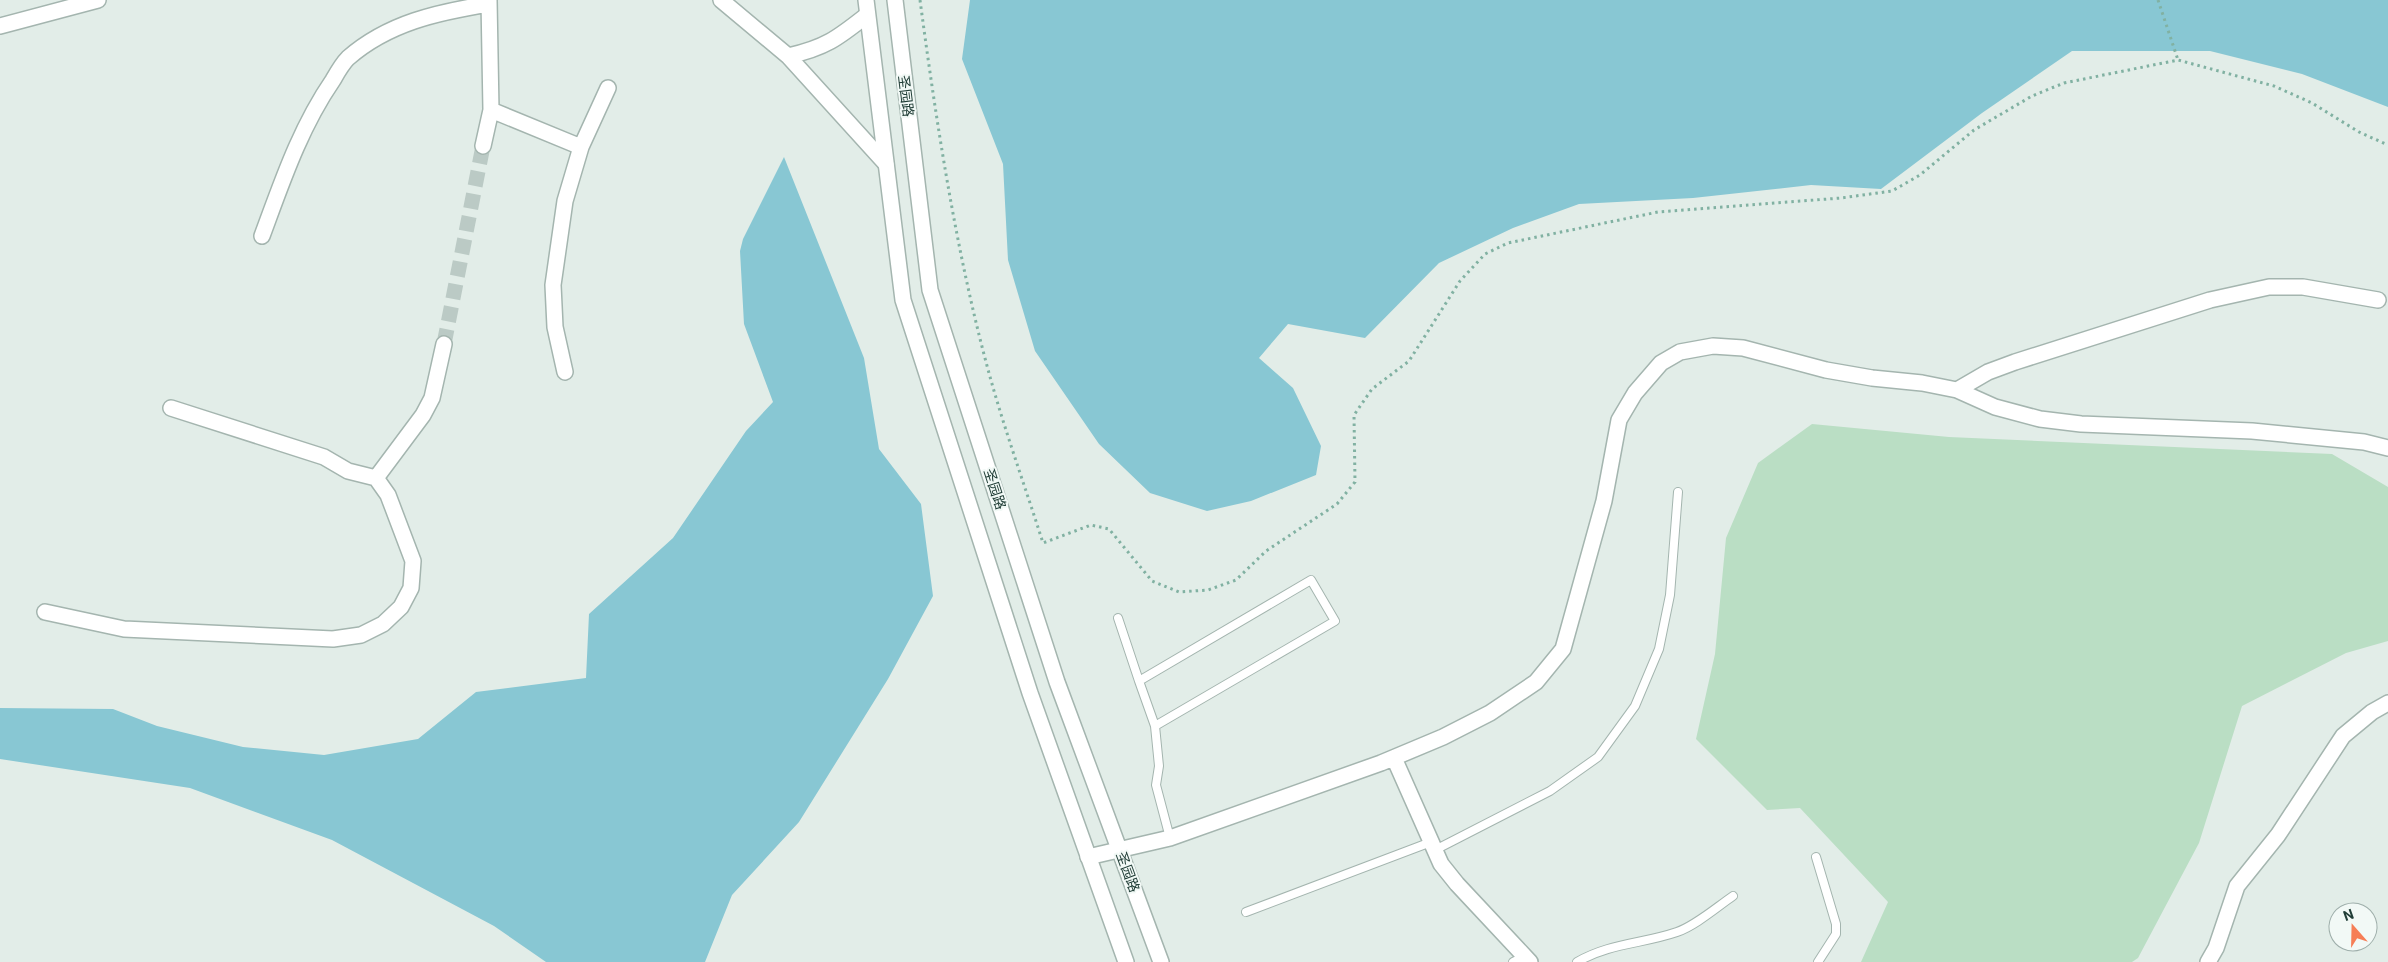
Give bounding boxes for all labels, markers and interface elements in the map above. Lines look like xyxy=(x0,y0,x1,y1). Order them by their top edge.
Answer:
street label: 圣园路 xyxy=(896,74,916,118)
street label: 圣园路 xyxy=(981,467,1009,511)
street label: 圣园路 xyxy=(1113,850,1143,894)
north arrow xyxy=(2328,902,2378,952)
text: N xyxy=(2341,906,2356,924)

